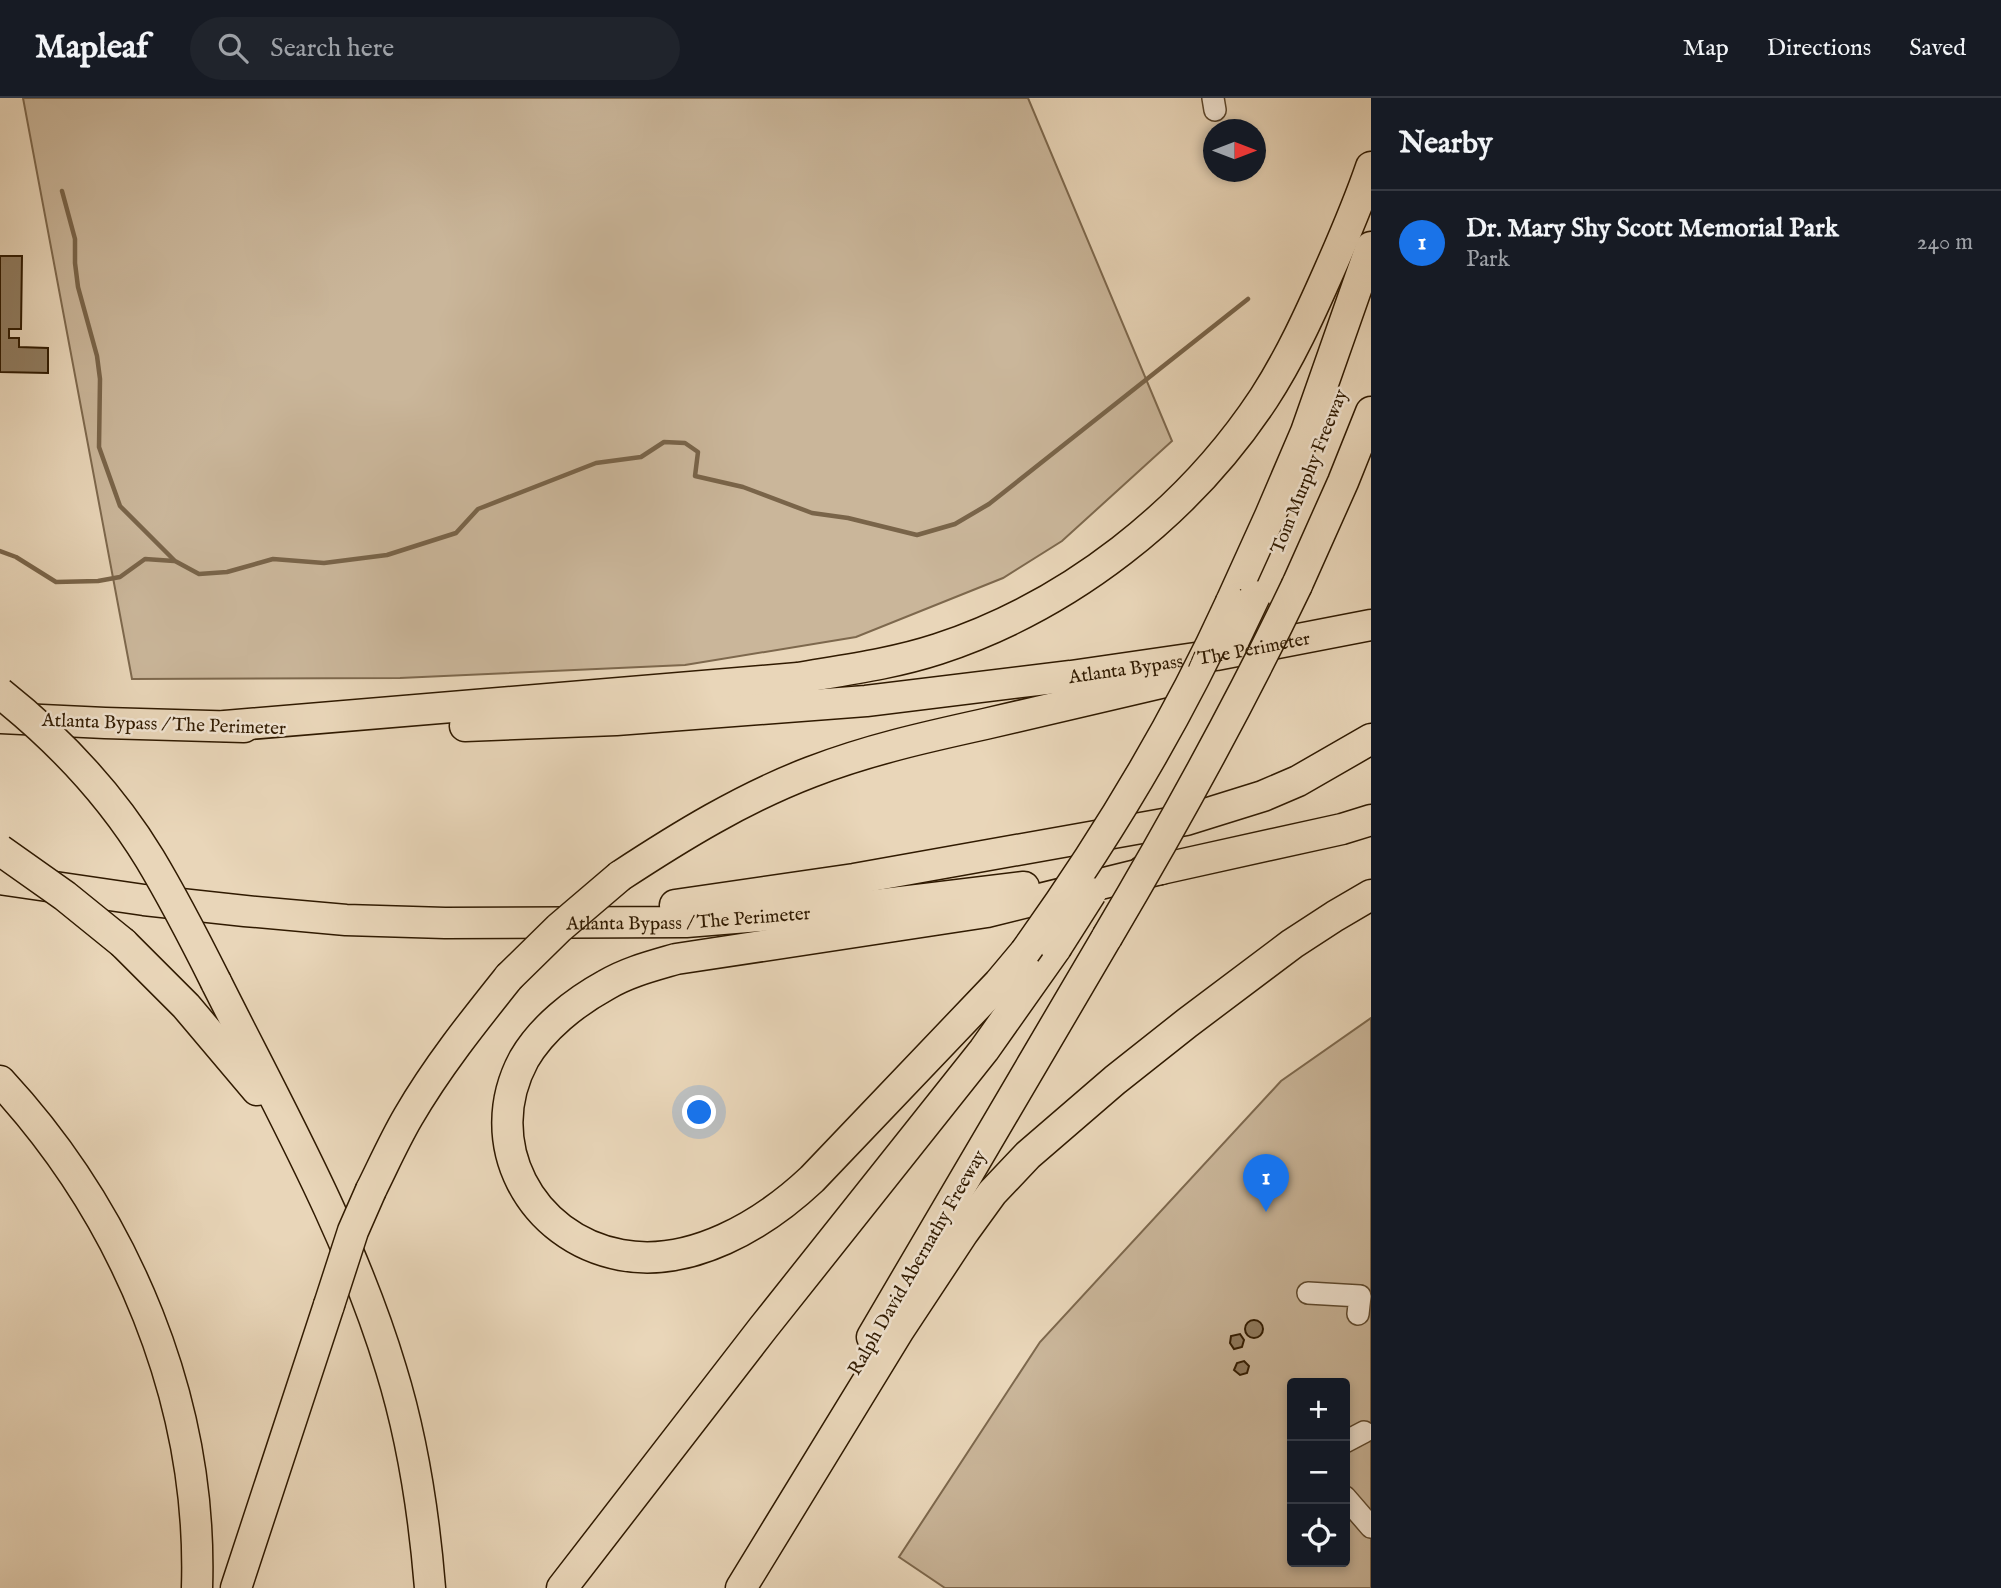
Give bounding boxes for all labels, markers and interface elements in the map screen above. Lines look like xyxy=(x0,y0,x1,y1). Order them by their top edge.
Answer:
search box xyxy=(190,17,680,80)
text: Mapleaf xyxy=(35,27,148,69)
icon: search xyxy=(214,29,252,67)
text: Search here xyxy=(270,32,394,65)
text: Map xyxy=(1683,33,1729,64)
text: Directions xyxy=(1767,33,1871,64)
text: Saved xyxy=(1909,33,1966,64)
north arrow xyxy=(1203,119,1266,182)
text: Nearby xyxy=(1399,125,1492,163)
text: Dr. Mary Shy Scott Memorial Park xyxy=(1466,212,1839,245)
text: 1 xyxy=(1418,228,1426,257)
text: 240 m xyxy=(1917,228,1973,257)
text: Park xyxy=(1466,245,1510,274)
street label: Tom Murphy Freeway xyxy=(1266,385,1354,558)
street label: Atlanta Bypass / The Perimeter xyxy=(1066,627,1312,690)
street label: Atlanta Bypass / The Perimeter xyxy=(40,709,286,741)
street label: Atlanta Bypass / The Perimeter xyxy=(565,902,811,937)
your location xyxy=(682,1095,716,1129)
street label: Ralph David Abernathy Freeway xyxy=(843,1145,993,1380)
pin: 1 xyxy=(1243,1154,1289,1212)
map controls xyxy=(1287,1378,1350,1567)
button: + xyxy=(1287,1378,1350,1441)
button: − xyxy=(1287,1441,1350,1504)
button: locate xyxy=(1287,1504,1350,1567)

